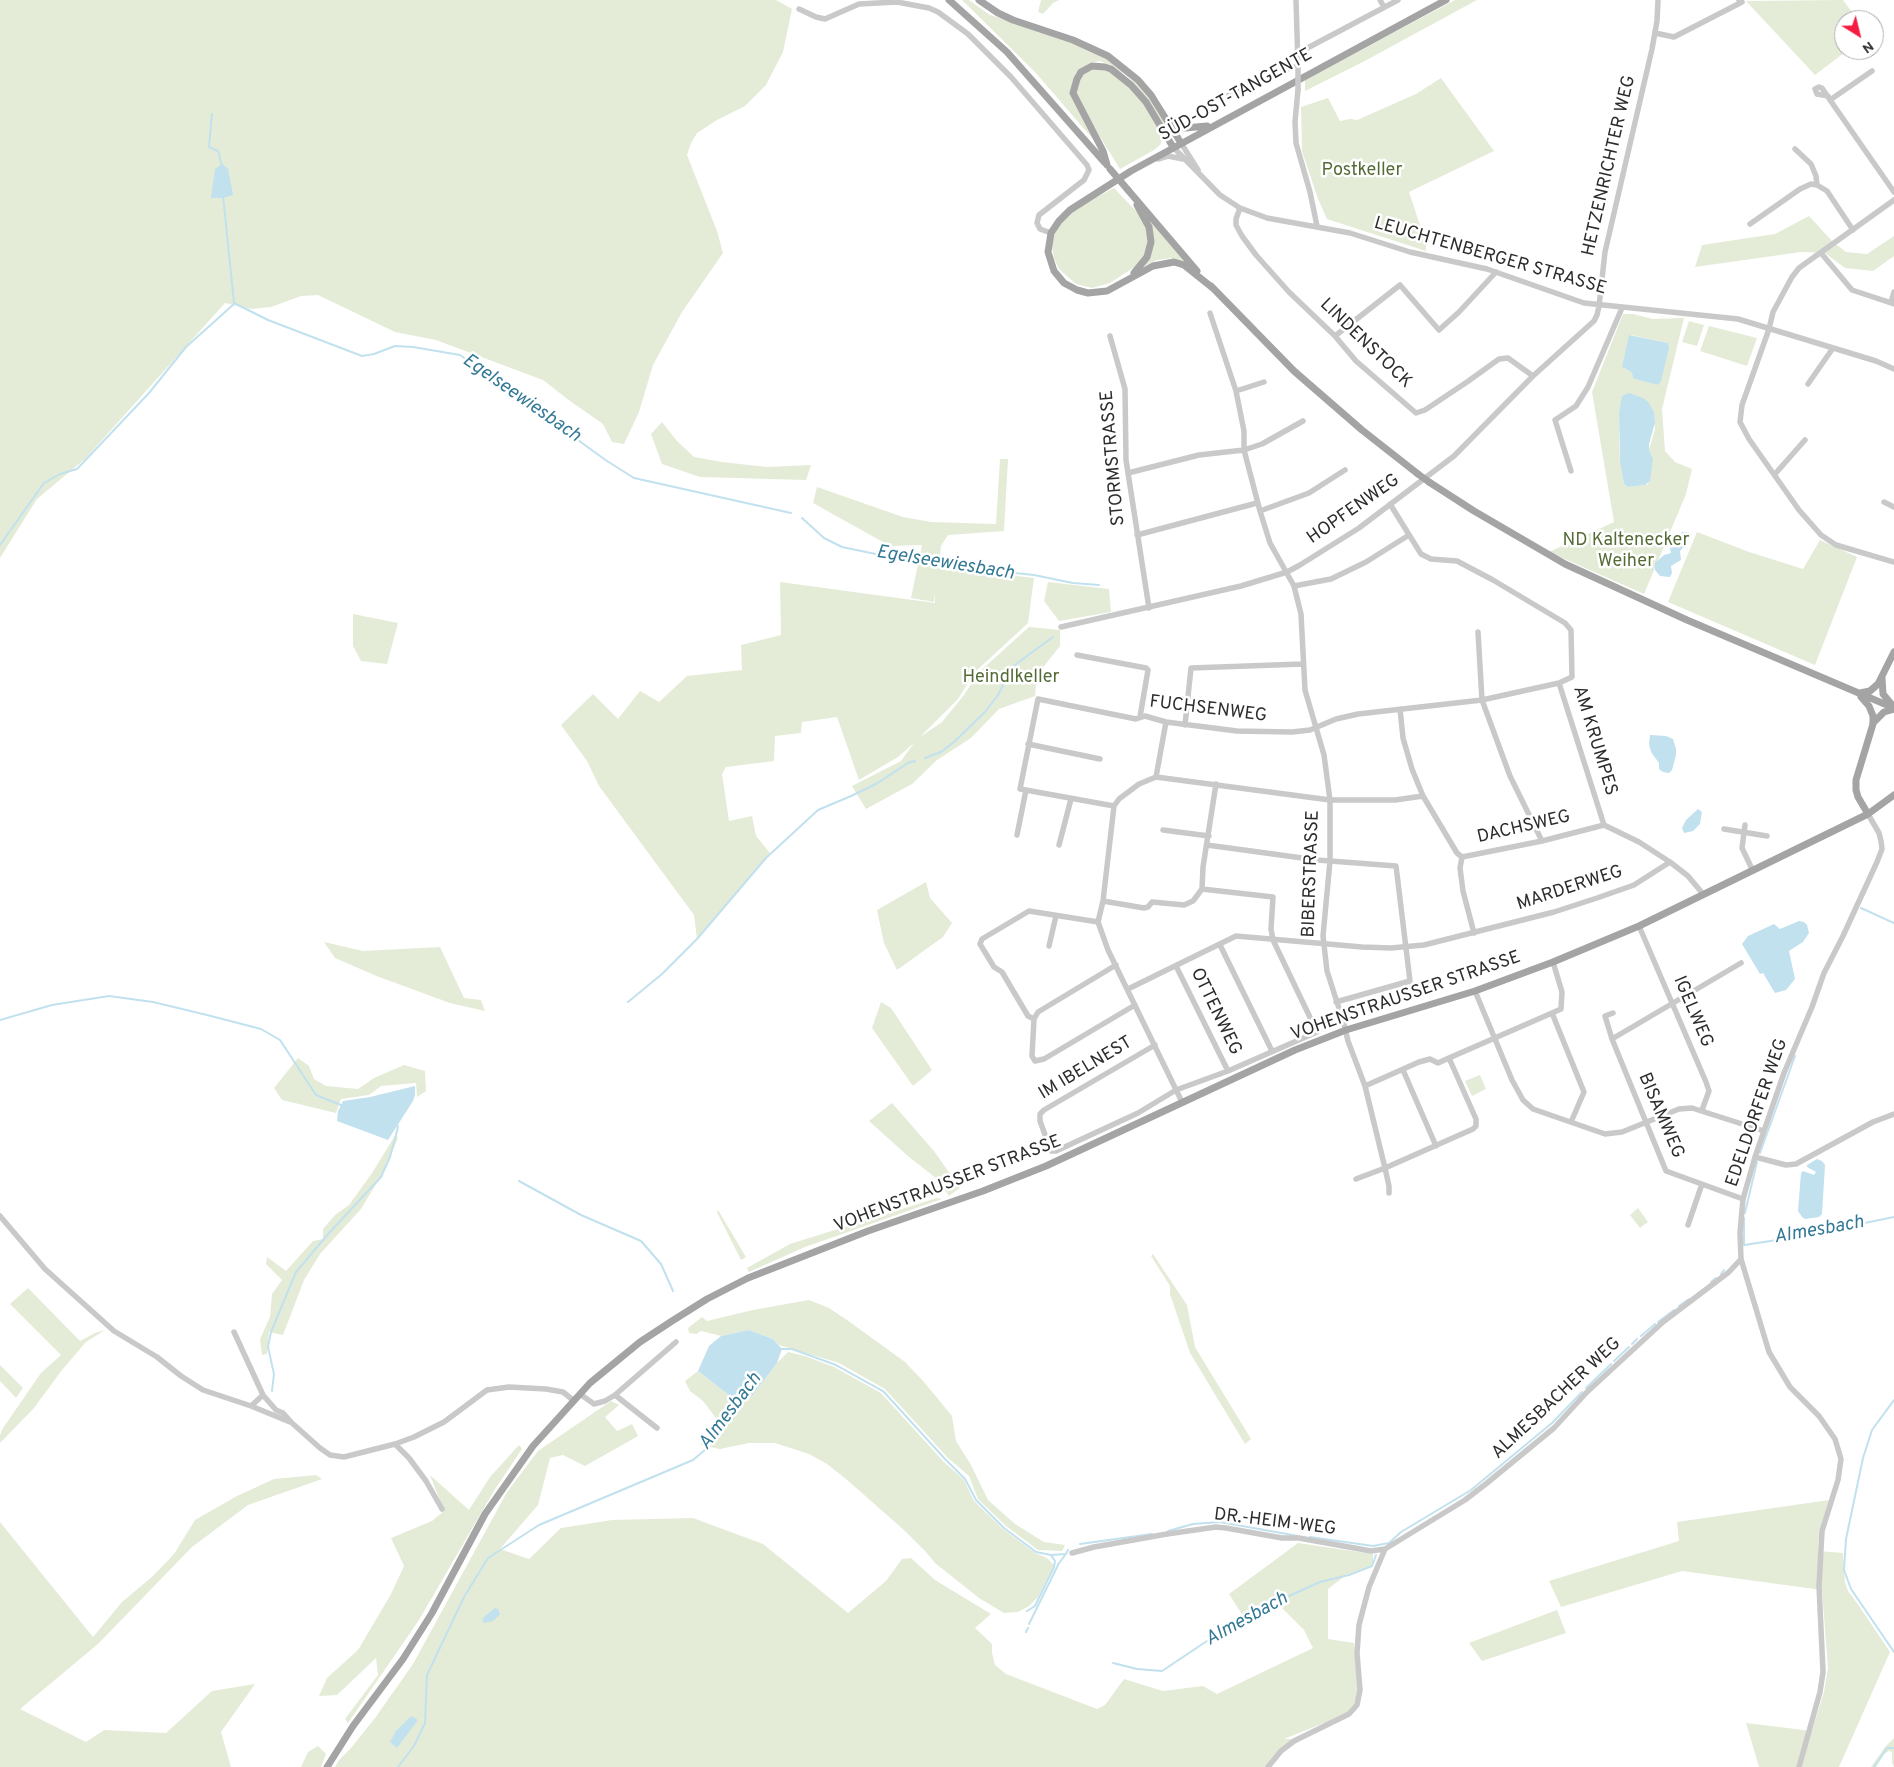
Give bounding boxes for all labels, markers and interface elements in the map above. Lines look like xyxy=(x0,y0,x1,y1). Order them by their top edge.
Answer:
north arrow xyxy=(1834,10,1884,60)
text: N xyxy=(1858,37,1877,57)
street label: SÜD-OST-TANGENTE xyxy=(1156,45,1316,147)
street label: HETZENRICHTER WEG xyxy=(1579,74,1641,258)
park label: Postkeller xyxy=(1322,160,1402,182)
street label: LEUCHTENBERGER STRASSE xyxy=(1371,213,1609,301)
street label: LINDENSTOCK xyxy=(1314,295,1416,393)
water label: Egelseewiesbach xyxy=(457,350,585,448)
street label: STORMSTRASSE xyxy=(1097,389,1131,527)
street label: HOPFENWEG xyxy=(1304,470,1404,550)
park label: ND Kaltenecker Weiher xyxy=(1563,530,1689,572)
water label: Egelseewiesbach xyxy=(874,542,1016,586)
park label: Heindlkeller xyxy=(962,667,1060,689)
street label: AM KRUMPES xyxy=(1567,683,1621,799)
street label: FUCHSENWEG xyxy=(1148,692,1268,728)
street label: DACHSWEG xyxy=(1475,807,1573,849)
street label: BIBERSTRASSE xyxy=(1299,810,1325,938)
street label: MARDERWEG xyxy=(1514,862,1626,916)
street label: VOHENSTRAUSSER STRASSE xyxy=(1288,947,1524,1047)
street label: OTTENWEG xyxy=(1185,965,1245,1059)
street label: IGELWEG xyxy=(1667,973,1717,1051)
street label: IM IBELNEST xyxy=(1035,1033,1137,1105)
street label: EDELDORFER WEG xyxy=(1722,1036,1794,1190)
street label: BISAMWEG xyxy=(1632,1070,1688,1162)
street label: VOHENSTRAUSSER STRASSE xyxy=(831,1132,1065,1238)
water label: Almesbach xyxy=(1772,1212,1866,1250)
street label: ALMESBACHER WEG xyxy=(1488,1334,1626,1464)
water label: Almesbach xyxy=(695,1369,767,1455)
street label: DR.-HEIM-WEG xyxy=(1213,1505,1337,1541)
water label: Almesbach xyxy=(1202,1588,1292,1652)

